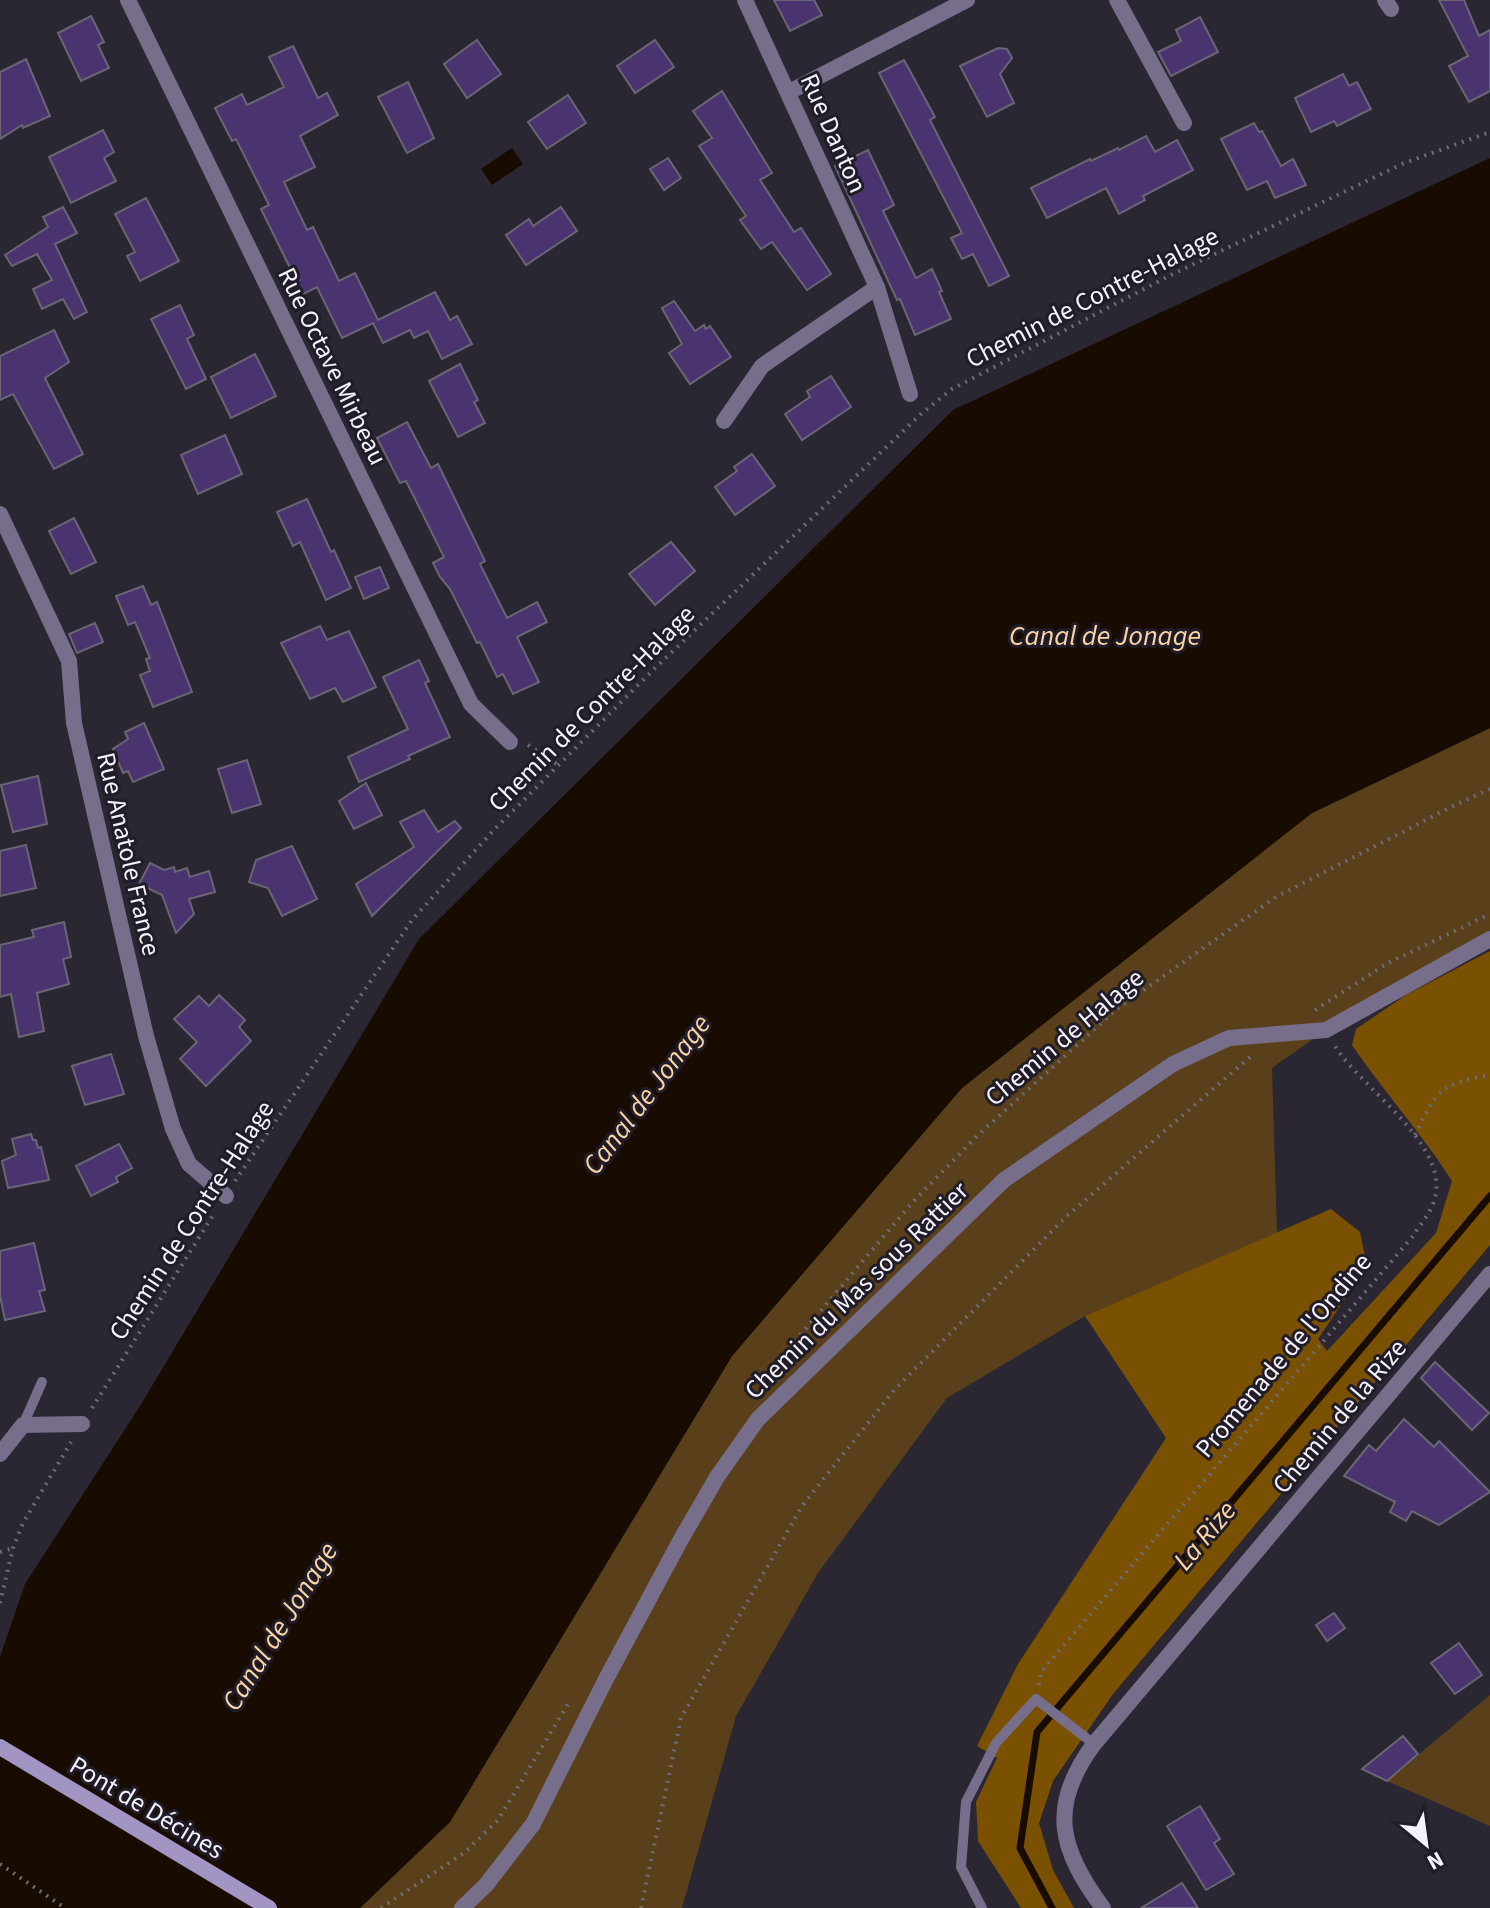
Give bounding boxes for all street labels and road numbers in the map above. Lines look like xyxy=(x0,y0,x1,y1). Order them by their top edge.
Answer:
street label: Rue Danton xyxy=(791,68,876,199)
street label: Chemin de Contre-Halage xyxy=(959,218,1225,377)
street label: Rue Octave Mirbeau xyxy=(269,261,396,471)
street label: Chemin de Contre-Halage xyxy=(480,597,703,820)
street label: Rue Anatole France xyxy=(87,749,170,959)
street label: Chemin de Halage xyxy=(977,960,1152,1115)
street label: Chemin de Contre-Halage xyxy=(100,1093,283,1347)
street label: Chemin du Mas sous Rattier xyxy=(736,1172,978,1408)
street label: Promenade de l'Ondine xyxy=(1187,1245,1380,1466)
street label: Chemin de la Rize xyxy=(1264,1331,1415,1502)
street label: Pont de Décines xyxy=(63,1747,231,1868)

